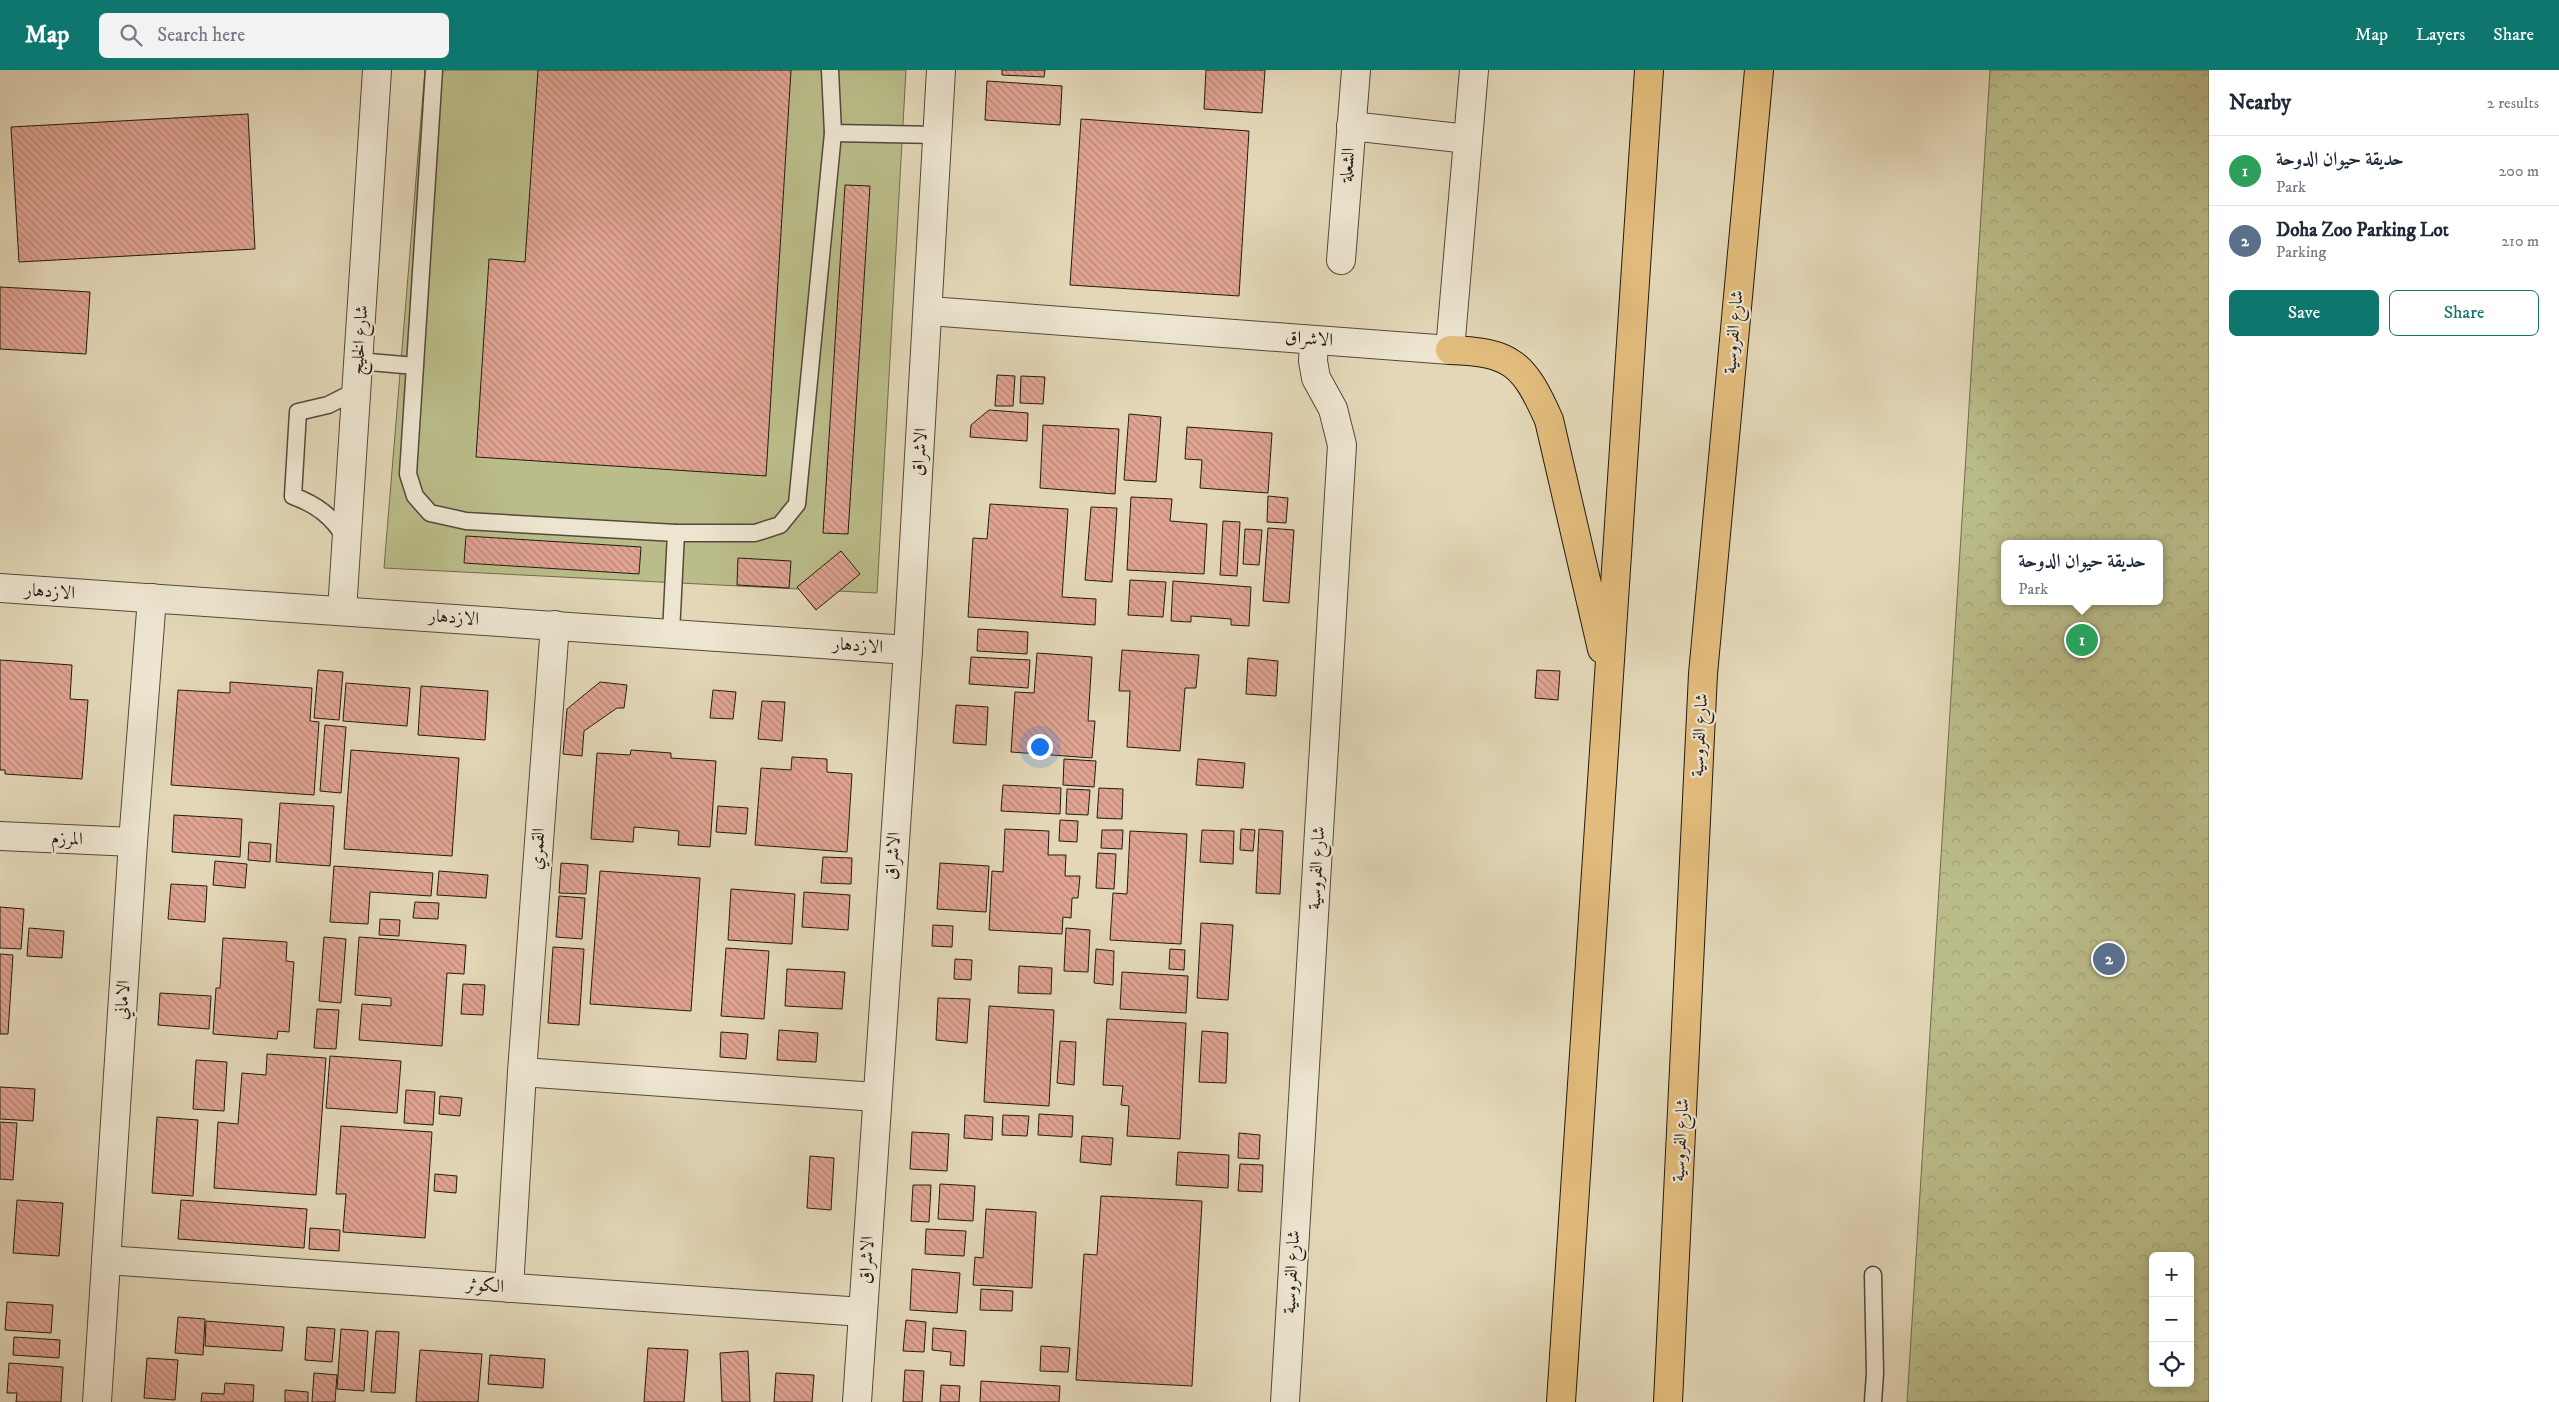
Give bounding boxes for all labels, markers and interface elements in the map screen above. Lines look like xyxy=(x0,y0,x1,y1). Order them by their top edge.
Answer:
search box xyxy=(99,13,449,58)
text: Map xyxy=(25,20,69,50)
icon: search xyxy=(117,21,145,49)
text: Search here xyxy=(157,24,245,47)
text: Map xyxy=(2355,24,2388,46)
text: Layers xyxy=(2416,24,2465,46)
text: Share xyxy=(2493,24,2534,46)
text: Nearby xyxy=(2229,90,2291,116)
text: 2 results xyxy=(2487,93,2539,113)
street label: الشعلة xyxy=(1336,147,1360,184)
text: حديقة حيوان الدوحة xyxy=(2276,148,2404,171)
text: 1 xyxy=(2242,161,2248,181)
text: 200 m xyxy=(2498,161,2539,181)
text: Park xyxy=(2276,177,2306,197)
text: Doha Zoo Parking Lot xyxy=(2276,219,2449,242)
text: 2 xyxy=(2241,231,2249,251)
text: 210 m xyxy=(2501,231,2539,251)
text: Parking xyxy=(2276,242,2326,262)
street label: شارع الفروسية xyxy=(1719,289,1752,375)
button: Save xyxy=(2229,290,2379,336)
button: Share xyxy=(2389,290,2539,336)
street label: شارع الخليج xyxy=(347,304,377,376)
street label: الاشراق xyxy=(1284,326,1334,352)
street label: الاشراق xyxy=(907,427,933,477)
popup xyxy=(2001,540,2163,605)
text: حديقة حيوان الدوحة xyxy=(2018,550,2146,573)
street label: الازدهار xyxy=(22,579,76,605)
text: Park xyxy=(2018,579,2048,599)
street label: الازدهار xyxy=(426,605,480,631)
pin: 1 xyxy=(2066,621,2098,659)
street label: الازدهار xyxy=(830,633,884,659)
street label: شارع الفروسية xyxy=(1687,693,1716,778)
your location xyxy=(1027,734,1053,760)
street label: شارع الفروسية xyxy=(1304,826,1333,911)
street label: المرزم xyxy=(51,827,83,855)
street label: القمري xyxy=(526,827,553,871)
street label: الاشراق xyxy=(880,831,906,881)
pin: 2 xyxy=(2093,940,2125,978)
street label: الاماني xyxy=(111,979,138,1021)
street label: شارع الفروسية xyxy=(1668,1098,1697,1183)
street label: شارع الفروسية xyxy=(1279,1230,1308,1315)
street label: الاشراق xyxy=(855,1235,879,1284)
map controls xyxy=(2149,1252,2194,1387)
button: + xyxy=(2149,1252,2194,1297)
street label: الكوثر xyxy=(463,1274,505,1298)
button: − xyxy=(2149,1297,2194,1342)
button: locate xyxy=(2149,1342,2194,1387)

